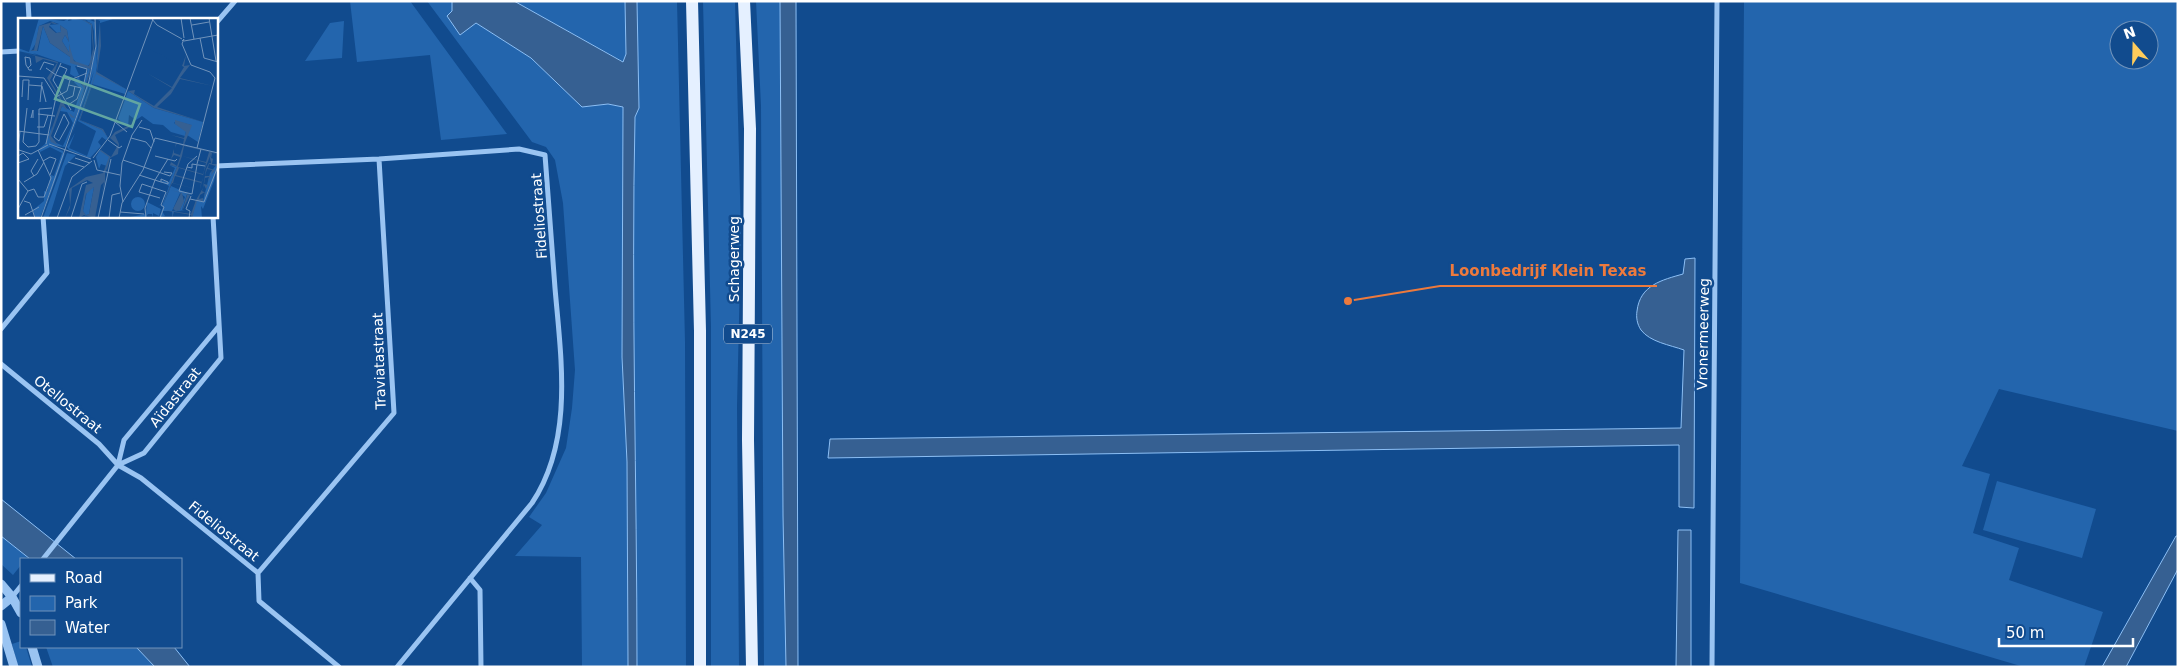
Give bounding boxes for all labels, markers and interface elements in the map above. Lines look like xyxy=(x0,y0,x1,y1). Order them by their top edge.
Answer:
inset map xyxy=(18,18,218,218)
north arrow xyxy=(2109,20,2159,70)
text: N xyxy=(2121,23,2138,42)
street label: Fideliostraat xyxy=(528,172,550,259)
street label: Schagerweg xyxy=(726,216,742,302)
callout: Loonbedrijf Klein Texas xyxy=(1440,256,1657,286)
text: Loonbedrijf Klein Texas xyxy=(1449,262,1647,280)
street label: Vronermeerweg xyxy=(1694,278,1712,390)
street label: Traviatastraat xyxy=(369,312,389,411)
road number: N245 xyxy=(724,324,772,344)
street label: Aïdastraat xyxy=(146,364,204,430)
street label: Otellostraat xyxy=(31,372,106,437)
street label: Fideliostraat xyxy=(186,498,263,565)
legend xyxy=(20,558,182,648)
text: Road xyxy=(65,569,103,587)
text: Park xyxy=(65,594,98,612)
scale bar xyxy=(1999,616,2133,648)
text: Water xyxy=(65,619,110,637)
text: 50 m xyxy=(2006,624,2044,642)

